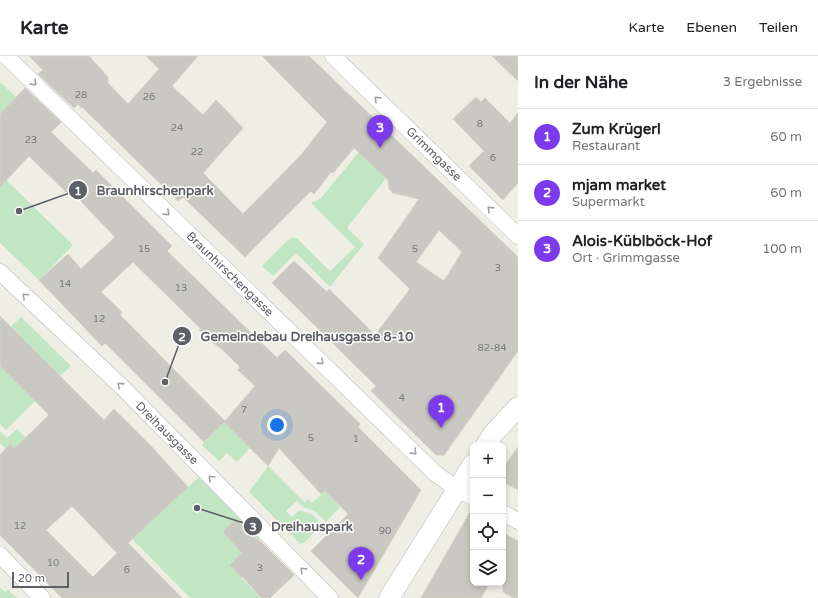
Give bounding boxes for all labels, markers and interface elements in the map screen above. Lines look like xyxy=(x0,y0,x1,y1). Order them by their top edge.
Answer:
text: Karte xyxy=(20,17,69,39)
text: Karte xyxy=(629,19,664,36)
text: Ebenen xyxy=(686,19,737,36)
text: Teilen xyxy=(759,19,798,36)
text: In der Nähe xyxy=(534,72,628,93)
text: 3 Ergebnisse xyxy=(723,74,802,90)
one-way arrow xyxy=(29,78,37,86)
house number: 28 xyxy=(75,89,87,101)
house number: 26 xyxy=(143,91,155,103)
one-way arrow xyxy=(374,97,381,104)
pin: 3 xyxy=(367,115,393,148)
house number: 8 xyxy=(477,118,483,130)
text: Zum Krügerl xyxy=(572,120,661,138)
house number: 24 xyxy=(171,122,183,134)
street label: Grimmgasse xyxy=(403,124,465,184)
text: 1 xyxy=(543,129,551,145)
text: 60 m xyxy=(770,129,802,145)
house number: 23 xyxy=(25,134,37,146)
text: Restaurant xyxy=(572,138,640,154)
house number: 22 xyxy=(191,146,203,158)
house number: 6 xyxy=(490,152,496,164)
text: mjam market xyxy=(572,176,666,194)
callout: Braunhirschenpark xyxy=(68,178,222,203)
text: Braunhirschenpark xyxy=(96,183,214,199)
text: 1 xyxy=(74,184,82,198)
text: 2 xyxy=(543,185,551,201)
text: 60 m xyxy=(770,185,802,201)
text: Supermarkt xyxy=(572,194,645,210)
one-way arrow xyxy=(487,206,495,213)
one-way arrow xyxy=(162,208,170,215)
street label: Braunhirschengasse xyxy=(184,229,276,319)
text: Alois-Küblböck-Hof xyxy=(572,232,712,250)
text: 3 xyxy=(543,241,551,257)
text: 100 m xyxy=(762,241,802,257)
house number: 15 xyxy=(138,243,150,255)
house number: 5 xyxy=(412,243,418,255)
text: Ort · Grimmgasse xyxy=(572,250,680,266)
house number: 3 xyxy=(495,262,501,274)
house number: 14 xyxy=(59,278,71,290)
house number: 13 xyxy=(175,282,187,294)
one-way arrow xyxy=(22,294,30,301)
house number: 12 xyxy=(93,313,105,325)
callout: Gemeindebau Dreihausgasse 8-10 xyxy=(172,324,421,349)
text: Gemeindebau Dreihausgasse 8-10 xyxy=(201,329,413,345)
text: 2 xyxy=(178,330,186,344)
house number: 82-84 xyxy=(477,342,507,354)
one-way arrow xyxy=(316,357,324,365)
one-way arrow xyxy=(117,382,125,390)
house number: 4 xyxy=(399,392,405,404)
pin: 1 xyxy=(428,395,454,428)
street label: Dreihausgasse xyxy=(133,399,201,467)
house number: 7 xyxy=(241,404,247,416)
your location xyxy=(267,415,287,435)
house number: 5 xyxy=(308,432,314,444)
house number: 1 xyxy=(353,433,359,445)
map controls xyxy=(470,442,506,586)
button: + xyxy=(470,442,506,478)
one-way arrow xyxy=(409,448,417,455)
one-way arrow xyxy=(208,475,216,483)
button: − xyxy=(470,478,506,514)
callout: Dreihauspark xyxy=(243,514,361,539)
button: locate xyxy=(470,514,506,550)
text: Dreihauspark xyxy=(271,519,353,535)
house number: 12 xyxy=(14,520,26,532)
text: 3 xyxy=(249,520,257,534)
house number: 90 xyxy=(379,525,391,537)
pin: 2 xyxy=(348,547,374,580)
button: layers xyxy=(470,550,506,586)
house number: 10 xyxy=(47,557,59,569)
house number: 3 xyxy=(257,562,263,574)
house number: 6 xyxy=(124,564,130,576)
one-way arrow xyxy=(300,567,307,575)
scale bar xyxy=(12,570,69,589)
text: 20 m xyxy=(18,572,45,585)

